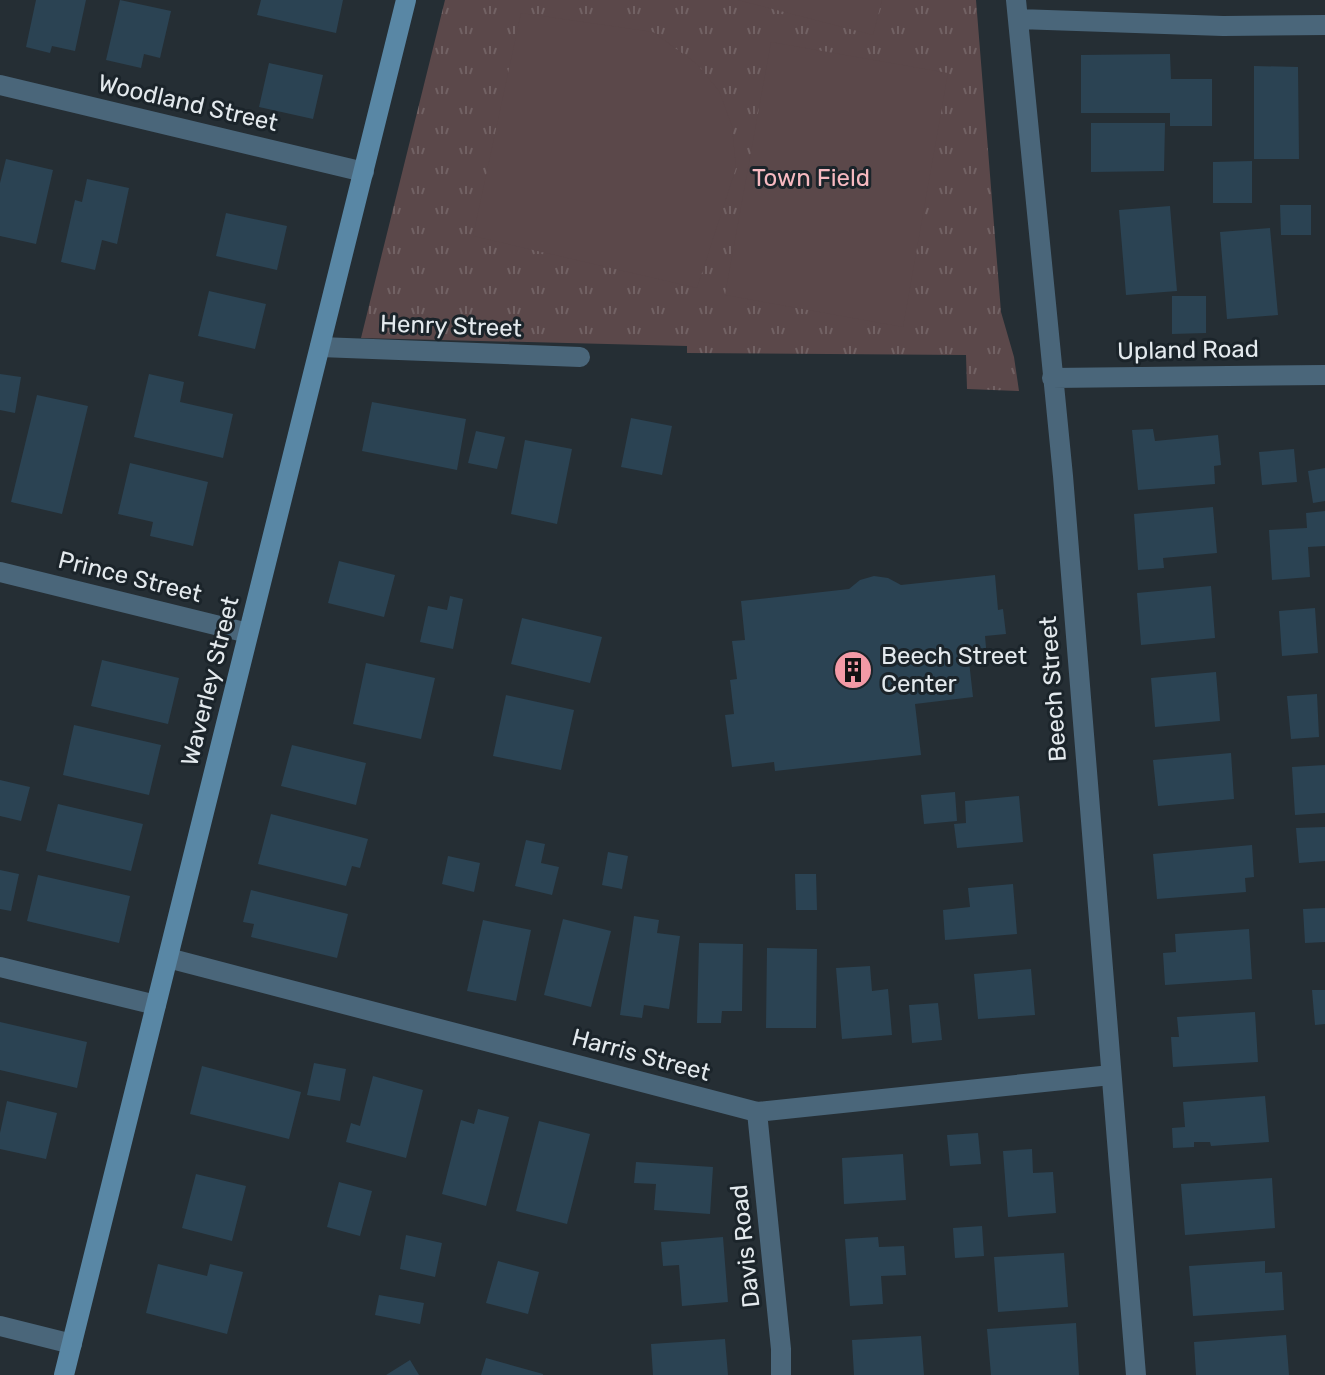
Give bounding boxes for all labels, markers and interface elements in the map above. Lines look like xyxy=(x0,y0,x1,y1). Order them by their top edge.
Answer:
street label: Woodland Street xyxy=(95,69,281,137)
park label: Town Field xyxy=(752,164,870,192)
street label: Henry Street xyxy=(379,310,523,342)
street label: Upland Road xyxy=(1117,335,1259,365)
street label: Prince Street xyxy=(55,546,205,608)
street label: Waverley Street xyxy=(175,593,245,769)
street label: Beech Street xyxy=(1034,615,1072,763)
place label: Beech Street Center xyxy=(881,642,1027,698)
building icon: Beech Street Center xyxy=(832,649,874,691)
street label: Harris Street xyxy=(569,1023,713,1087)
street label: Davis Road xyxy=(725,1183,765,1309)

